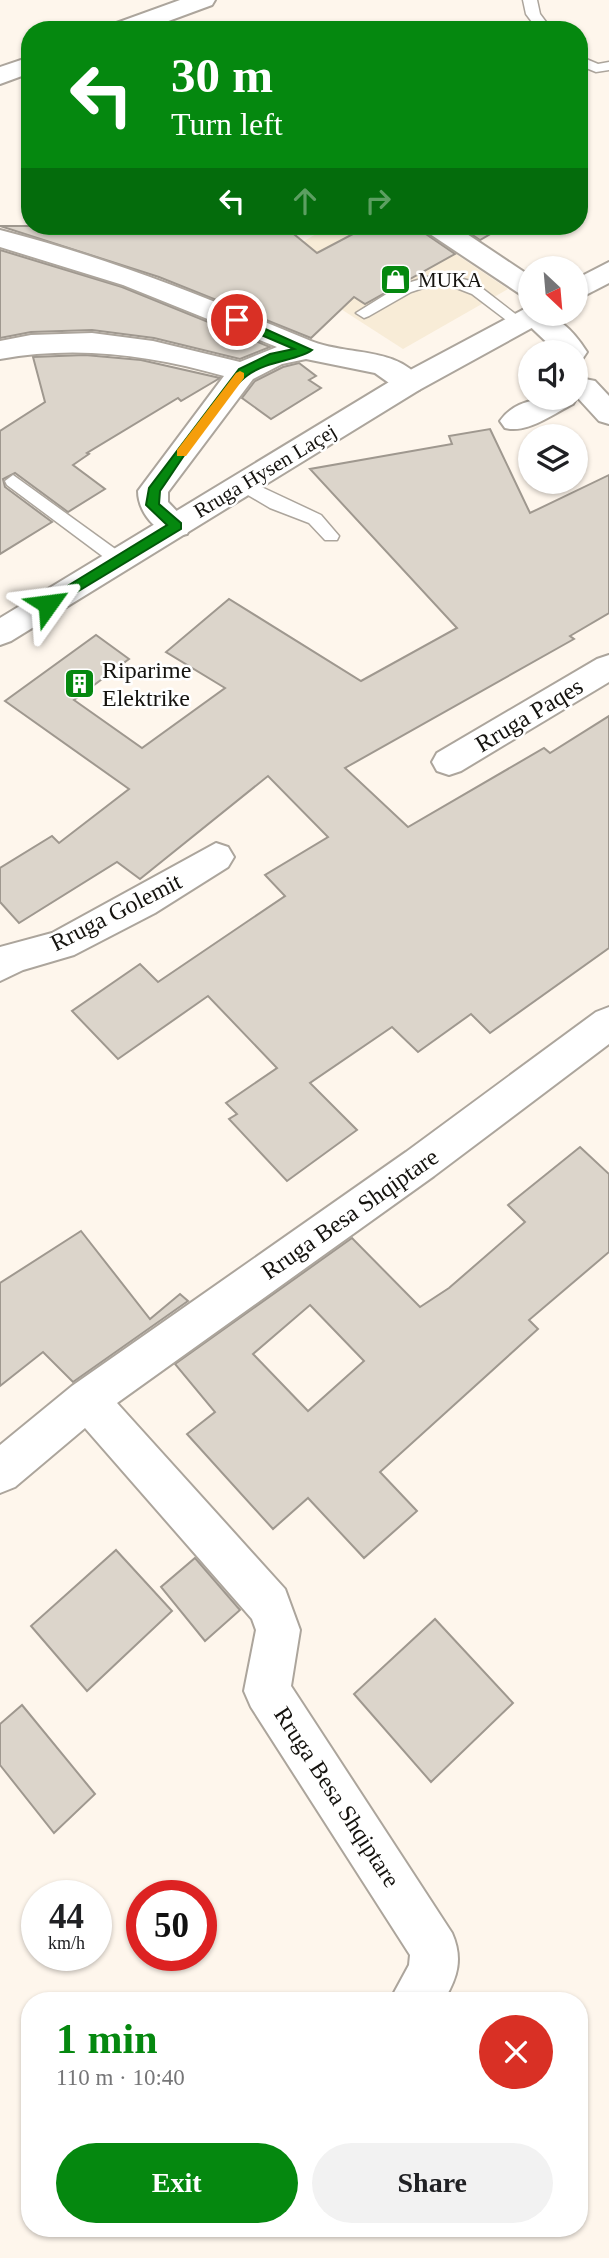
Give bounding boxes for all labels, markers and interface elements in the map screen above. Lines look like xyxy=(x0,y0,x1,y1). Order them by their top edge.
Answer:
text: 30 m xyxy=(171,48,273,103)
icon: left xyxy=(56,49,147,140)
text: Turn left xyxy=(171,106,283,142)
icon: left xyxy=(213,182,251,220)
icon: ahead xyxy=(286,182,324,220)
icon: right xyxy=(359,182,397,220)
north arrow xyxy=(518,256,588,326)
map controls xyxy=(518,256,588,494)
shop icon: MUKA xyxy=(378,263,412,297)
place label: MUKA xyxy=(418,268,483,292)
pin xyxy=(207,290,267,350)
icon: arrive xyxy=(218,301,256,339)
button: sound xyxy=(518,340,588,410)
street label: Rruga Hysen Laçej xyxy=(189,419,341,523)
button: layers xyxy=(518,424,588,494)
position arrow xyxy=(11,567,85,641)
place label: Riparime Elektrike xyxy=(102,657,191,711)
building icon: Riparime Elektrike xyxy=(62,667,96,701)
street label: Rruga Paqes xyxy=(471,673,587,757)
street label: Rruga Golemit xyxy=(46,868,186,956)
street label: Rruga Besa Shqiptare xyxy=(257,1143,443,1285)
street label: Rruga Besa Shqiptare xyxy=(269,1702,405,1892)
speed limit sign: 50 xyxy=(126,1880,217,1971)
text: 44 xyxy=(49,1897,84,1936)
text: km/h xyxy=(48,1933,85,1953)
button: close xyxy=(479,2015,553,2089)
text: 1 min xyxy=(56,2016,158,2062)
text: 110 m · 10:40 xyxy=(56,2065,185,2090)
button: Exit xyxy=(56,2143,298,2223)
button: Share xyxy=(312,2143,553,2223)

